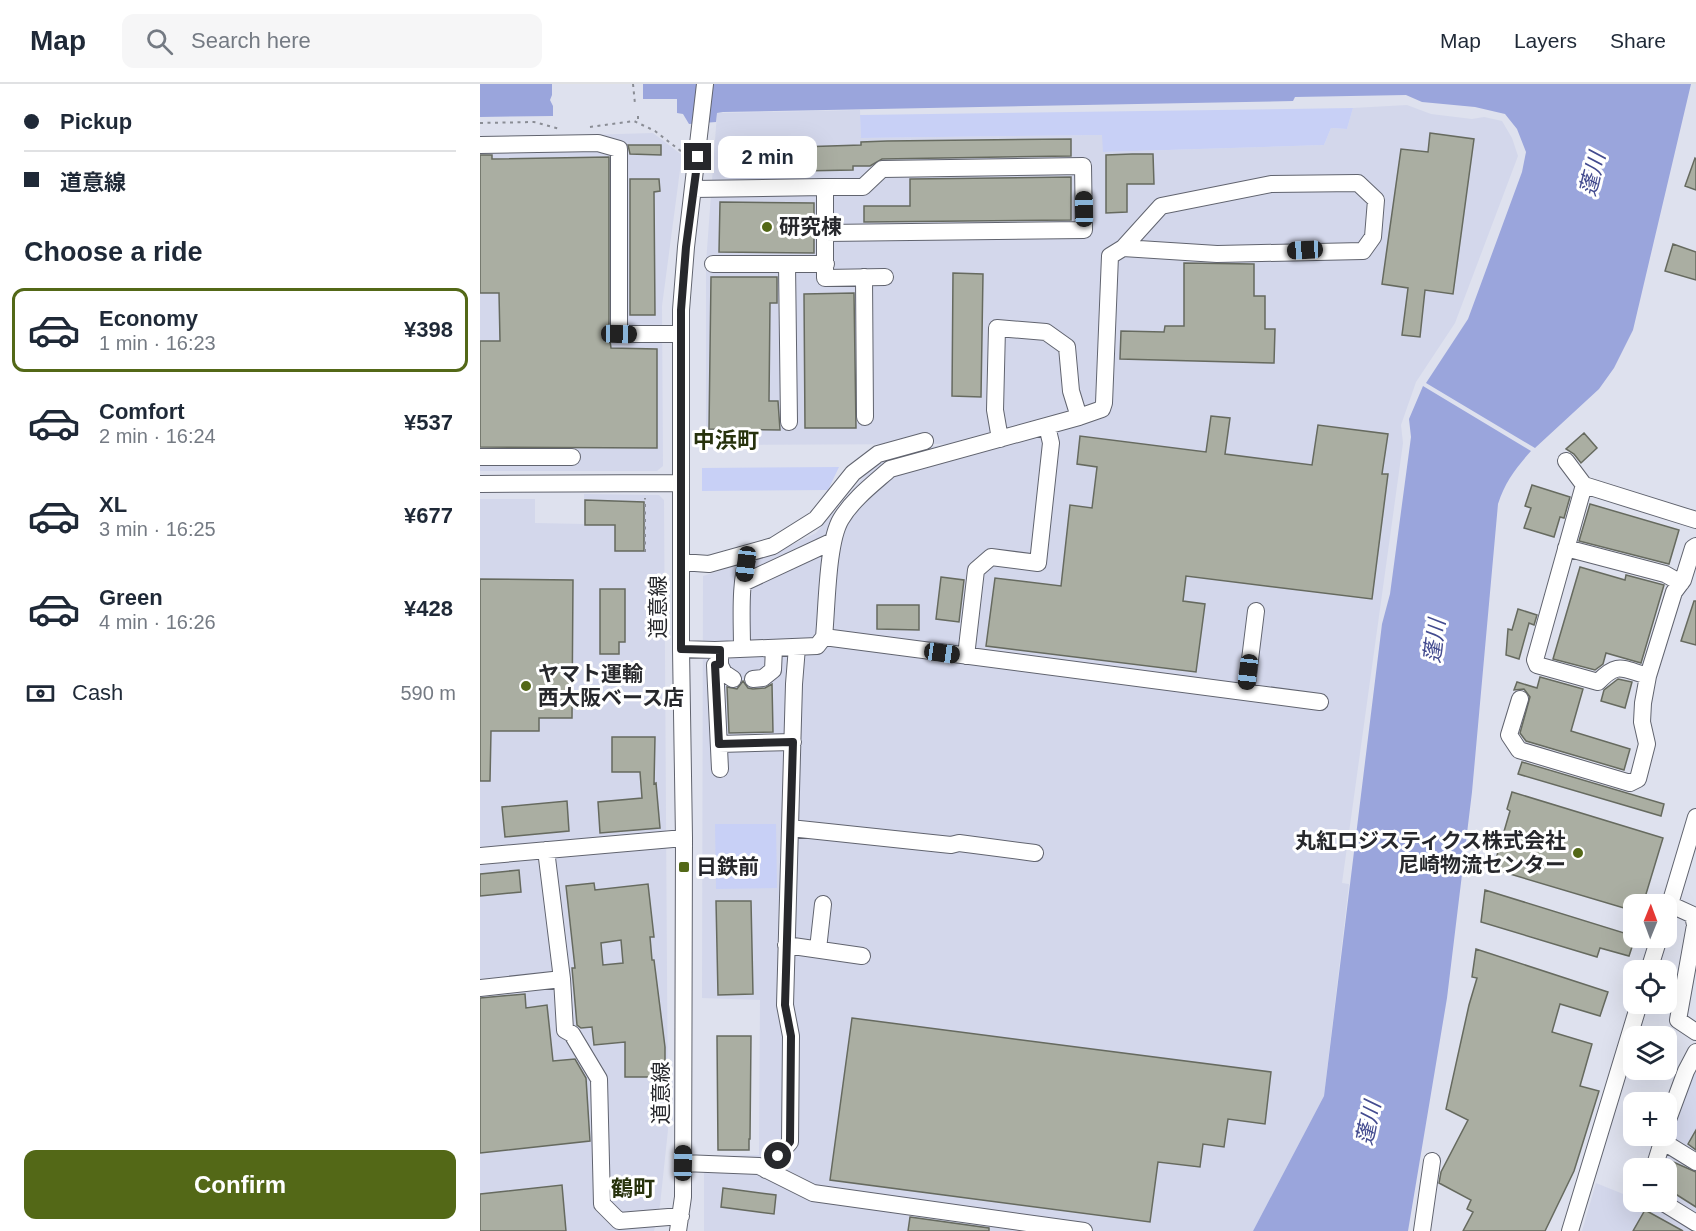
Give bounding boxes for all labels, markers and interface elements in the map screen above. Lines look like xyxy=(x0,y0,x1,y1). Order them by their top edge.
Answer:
search box xyxy=(122,14,542,68)
text: Map xyxy=(30,25,86,56)
icon: search xyxy=(143,25,176,58)
text: Search here xyxy=(191,28,311,53)
text: Map xyxy=(1440,29,1481,52)
text: Layers xyxy=(1514,29,1577,52)
text: Share xyxy=(1610,29,1666,52)
text: Pickup xyxy=(60,109,132,134)
callout: 2 min xyxy=(719,136,818,178)
route end xyxy=(684,143,711,170)
text: 2 min xyxy=(741,146,794,168)
water label: 蓬川 xyxy=(1575,148,1610,198)
text: 道意線 xyxy=(60,170,126,195)
car xyxy=(1075,191,1093,227)
place label: 研究棟 xyxy=(779,215,842,238)
marker: 研究棟 xyxy=(760,220,774,234)
text: Choose a ride xyxy=(24,237,203,267)
car xyxy=(1287,240,1323,260)
icon: car xyxy=(27,303,81,357)
text: Economy xyxy=(99,306,198,331)
text: ¥398 xyxy=(404,317,453,342)
car xyxy=(601,325,637,343)
text: 1 min · 16:23 xyxy=(99,332,216,354)
icon: car xyxy=(27,396,81,450)
text: Comfort xyxy=(99,399,185,424)
text: ¥537 xyxy=(404,410,453,435)
text: 2 min · 16:24 xyxy=(99,425,216,447)
district label: 中浜町 xyxy=(693,428,759,453)
icon: car xyxy=(27,489,81,543)
text: XL xyxy=(99,492,127,517)
text: ¥677 xyxy=(404,503,453,528)
text: 3 min · 16:25 xyxy=(99,518,216,540)
car xyxy=(735,545,757,583)
street label: 道意線 xyxy=(646,576,669,639)
icon: car xyxy=(27,582,81,636)
text: Green xyxy=(99,585,163,610)
text: ¥428 xyxy=(404,596,453,621)
text: 4 min · 16:26 xyxy=(99,611,216,633)
water label: 蓬川 xyxy=(1419,616,1450,664)
car xyxy=(923,642,961,664)
car xyxy=(1237,653,1259,691)
place label: ヤマト運輸 西大阪ベース店 xyxy=(538,662,684,709)
icon: cash xyxy=(24,677,57,710)
marker: ヤマト運輸 西大阪ベース店 xyxy=(519,679,533,693)
text: Cash xyxy=(72,680,123,705)
text: 590 m xyxy=(400,682,456,704)
place label: 丸紅ロジスティクス株式会社 尼崎物流センター xyxy=(1295,829,1566,876)
marker: 丸紅ロジスティクス株式会社 尼崎物流センター xyxy=(1571,846,1585,860)
place label: 日鉄前 xyxy=(696,855,759,878)
marker: 日鉄前 xyxy=(677,860,691,874)
north arrow xyxy=(1623,894,1677,948)
map controls xyxy=(1623,894,1677,1212)
button: locate xyxy=(1623,960,1677,1014)
button: layers xyxy=(1623,1026,1677,1080)
street label: 道意線 xyxy=(649,1062,672,1125)
button: + xyxy=(1623,1092,1677,1146)
water label: 蓬川 xyxy=(1352,1097,1386,1147)
route start xyxy=(764,1142,791,1169)
car xyxy=(674,1145,692,1181)
button: Confirm xyxy=(24,1150,456,1219)
button: − xyxy=(1623,1158,1677,1212)
district label: 鶴町 xyxy=(611,1176,655,1201)

